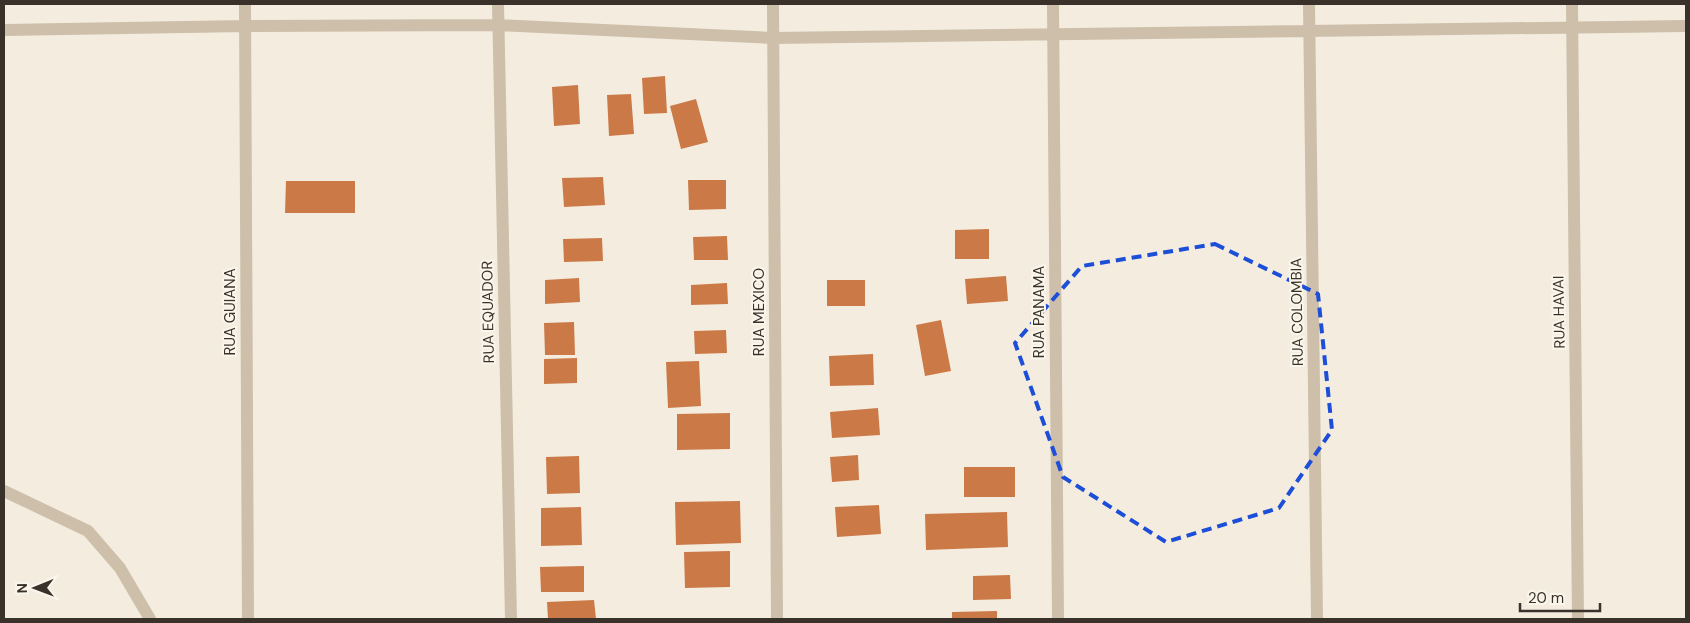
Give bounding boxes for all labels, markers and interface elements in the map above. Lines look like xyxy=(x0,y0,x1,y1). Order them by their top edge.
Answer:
street label: RUA COLOMBIA xyxy=(1286,258,1308,366)
street label: RUA EQUADOR xyxy=(477,260,499,363)
street label: RUA PANAMA xyxy=(1029,266,1049,358)
street label: RUA GUIANA xyxy=(220,268,240,356)
street label: RUA MEXICO xyxy=(749,268,769,356)
street label: RUA HAVAI xyxy=(1548,275,1570,349)
north arrow xyxy=(10,563,60,613)
scale bar xyxy=(1520,580,1600,612)
text: N xyxy=(13,583,31,593)
text: 20 m xyxy=(1528,588,1564,608)

